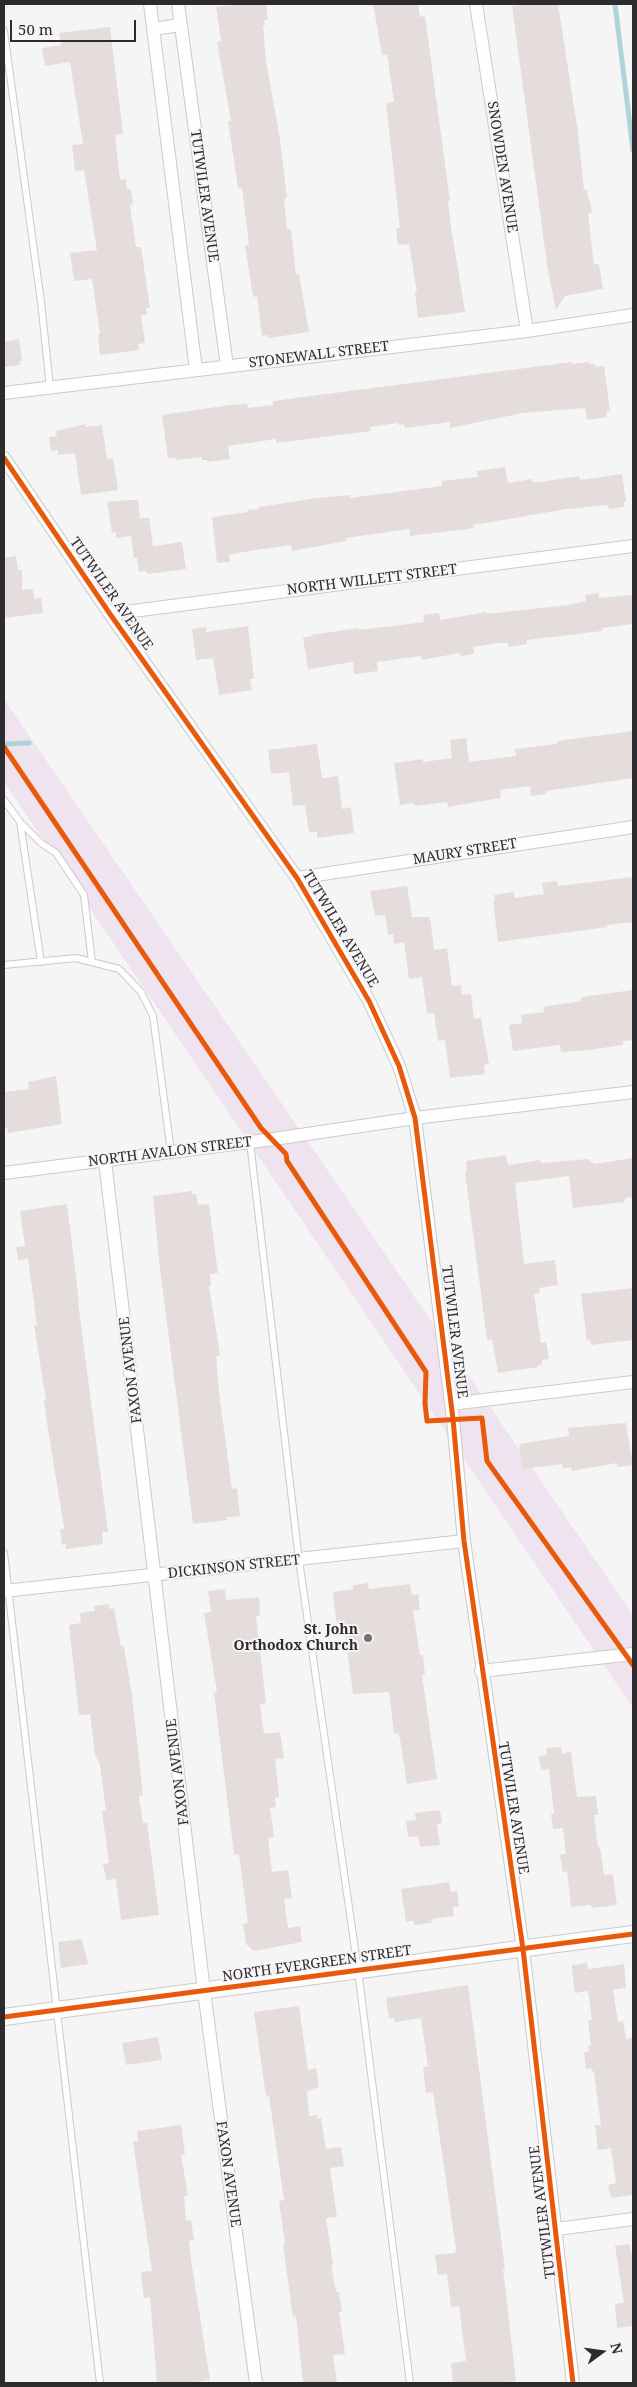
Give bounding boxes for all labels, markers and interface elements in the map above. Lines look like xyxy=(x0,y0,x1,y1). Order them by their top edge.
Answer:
scale bar xyxy=(12,10,139,42)
text: 50 m xyxy=(18,19,53,39)
street label: SNOWDEN AVENUE xyxy=(483,100,521,234)
street label: TUTWILER AVENUE xyxy=(186,129,222,263)
street label: STONEWALL STREET xyxy=(248,338,390,372)
street label: TUTWILER AVENUE xyxy=(66,534,156,654)
street label: NORTH WILLETT STREET xyxy=(286,561,458,599)
street label: MAURY STREET xyxy=(412,835,518,869)
street label: TUTWILER AVENUE xyxy=(298,867,382,991)
street label: NORTH AVALON STREET xyxy=(87,1134,253,1170)
street label: TUTWILER AVENUE xyxy=(438,1265,470,1399)
street label: FAXON AVENUE xyxy=(116,1316,146,1424)
street label: DICKINSON STREET xyxy=(167,1552,301,1582)
place label: St. John Orthodox Church xyxy=(234,1622,358,1654)
marker: St. John Orthodox Church xyxy=(362,1632,374,1644)
street label: FAXON AVENUE xyxy=(163,1718,193,1826)
street label: TUTWILER AVENUE xyxy=(494,1741,532,1875)
street label: NORTH EVERGREEN STREET xyxy=(221,1942,413,1986)
street label: FAXON AVENUE xyxy=(212,2120,244,2228)
street label: TUTWILER AVENUE xyxy=(527,2145,559,2279)
north arrow xyxy=(577,2327,627,2377)
text: N xyxy=(606,2341,628,2356)

